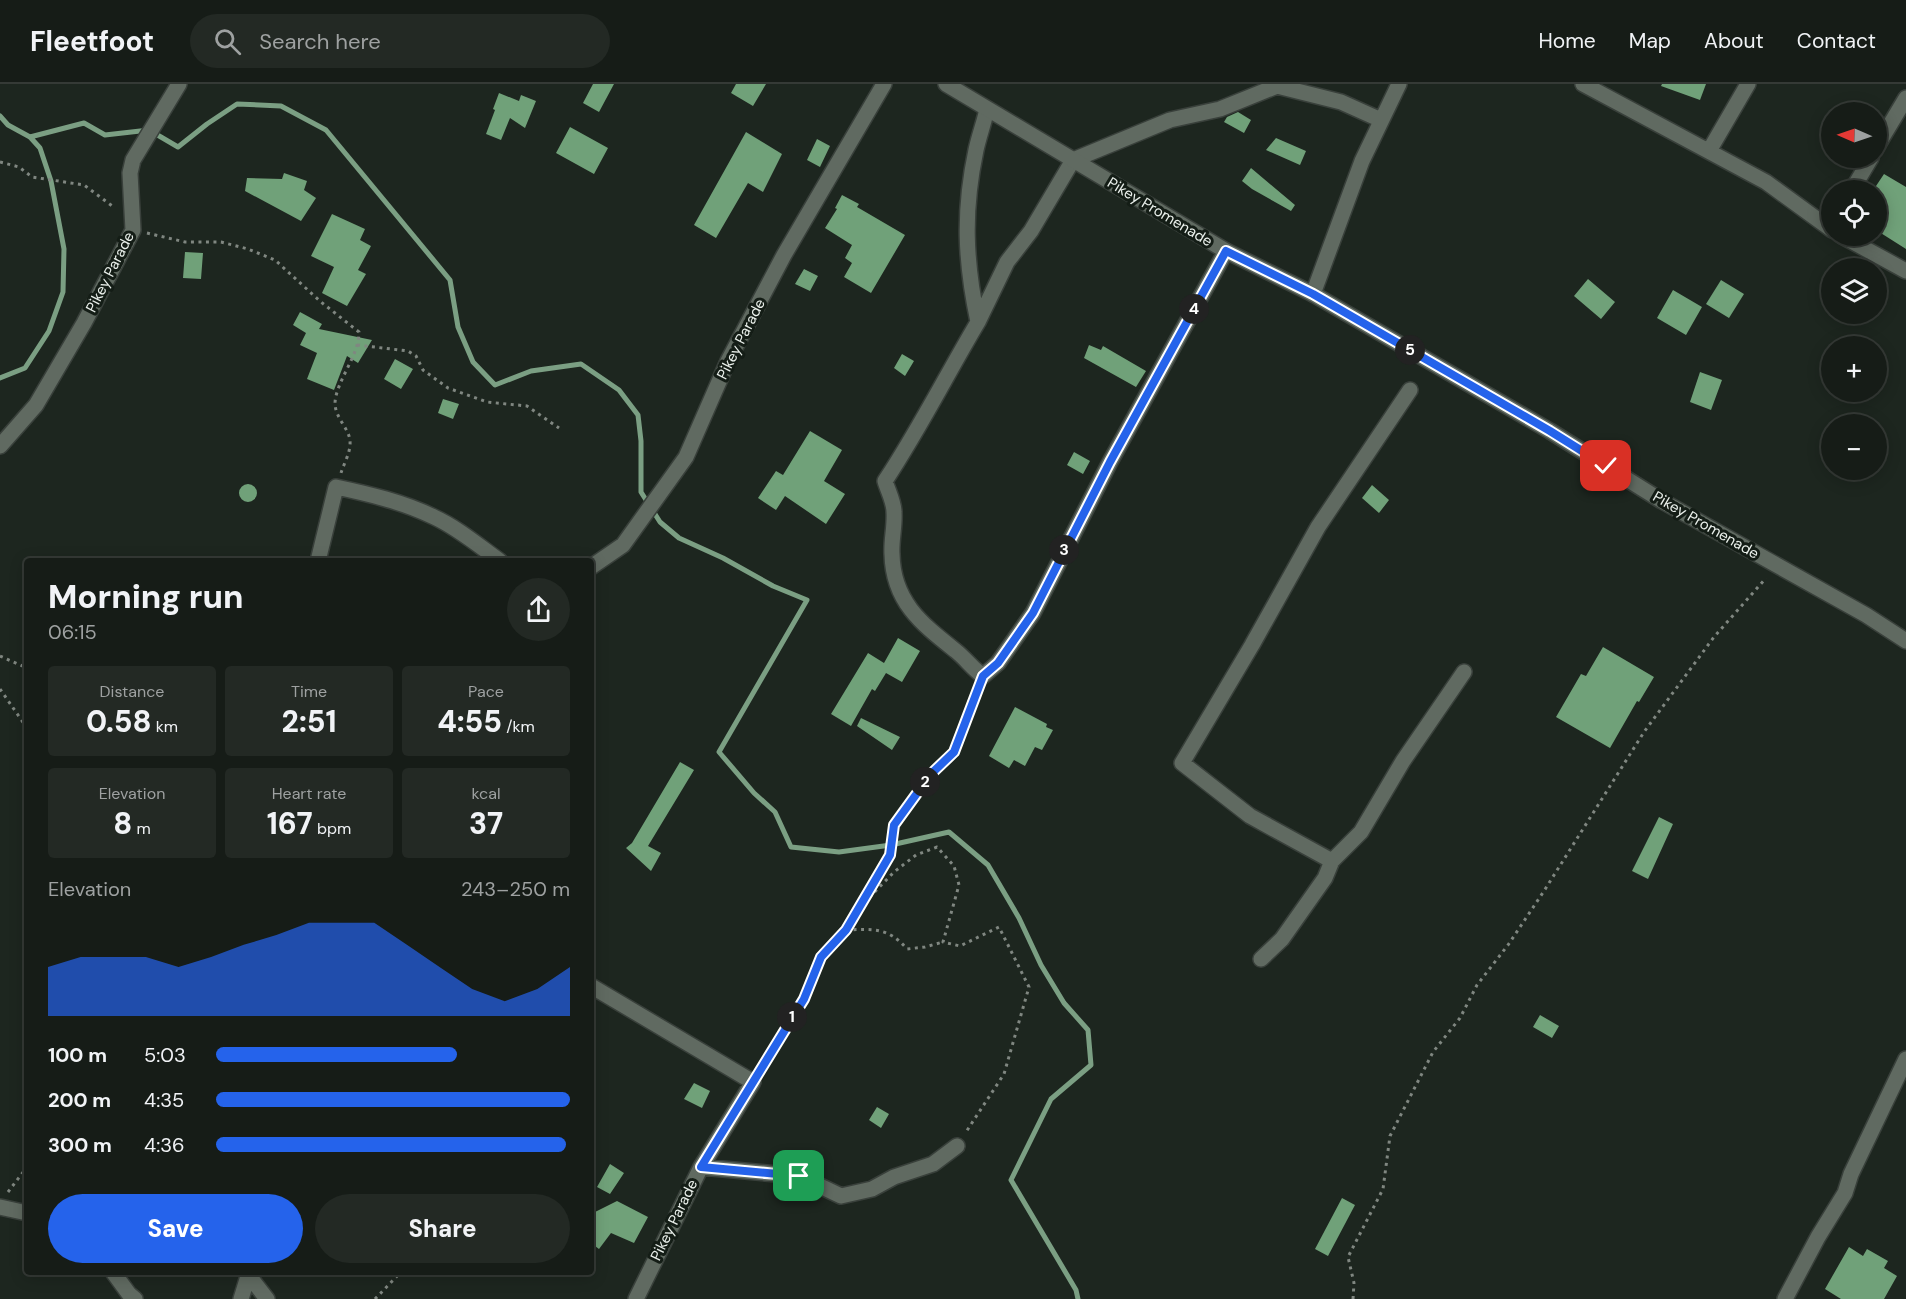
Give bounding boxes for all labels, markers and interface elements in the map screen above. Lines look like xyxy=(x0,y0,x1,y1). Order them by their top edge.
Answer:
search box xyxy=(190,14,610,68)
text: Fleetfoot xyxy=(30,23,154,60)
icon: search xyxy=(211,25,244,58)
text: Search here xyxy=(259,27,381,56)
text: Home xyxy=(1538,27,1596,55)
text: Map xyxy=(1629,27,1671,55)
text: About xyxy=(1704,27,1764,55)
text: Contact xyxy=(1797,27,1876,55)
north arrow xyxy=(1821,102,1887,168)
map controls xyxy=(1821,102,1887,480)
street label: Pikey Promenade xyxy=(1104,173,1216,251)
button: locate xyxy=(1821,180,1887,246)
street label: Pikey Parade xyxy=(81,228,139,316)
button: layers xyxy=(1821,258,1887,324)
pin: 4 xyxy=(1179,294,1209,324)
street label: Pikey Parade xyxy=(712,295,770,383)
text: 4 xyxy=(1189,298,1199,319)
pin: 5 xyxy=(1395,335,1425,365)
button: + xyxy=(1821,336,1887,402)
text: 5 xyxy=(1405,339,1415,360)
button: − xyxy=(1821,414,1887,480)
pin xyxy=(1580,440,1631,491)
icon: check xyxy=(1589,449,1622,482)
street label: Pikey Promenade xyxy=(1649,487,1763,563)
pin: 3 xyxy=(1049,535,1079,565)
text: 3 xyxy=(1059,539,1069,560)
text: Morning run xyxy=(48,575,243,618)
button: share xyxy=(507,578,570,641)
text: 06:15 xyxy=(48,619,97,645)
text: Distance xyxy=(100,681,164,702)
text: Time xyxy=(291,681,327,702)
text: Pace xyxy=(468,681,504,702)
text: 0.58 xyxy=(86,702,151,741)
text: 2:51 xyxy=(282,702,336,741)
text: 4:55 xyxy=(437,702,502,741)
text: km xyxy=(151,716,178,737)
text: /km xyxy=(502,716,535,737)
pin: 2 xyxy=(910,767,940,797)
text: 2 xyxy=(920,771,930,792)
text: Elevation xyxy=(99,783,165,804)
text: Heart rate xyxy=(272,783,346,804)
text: kcal xyxy=(472,783,500,804)
text: 8 xyxy=(113,804,132,843)
text: 167 xyxy=(267,804,313,843)
text: 37 xyxy=(469,804,503,843)
text: m xyxy=(132,818,151,839)
text: bpm xyxy=(313,818,351,839)
text: Elevation xyxy=(48,876,131,902)
text: 243–250 m xyxy=(461,876,570,902)
pin: 1 xyxy=(777,1002,807,1032)
text: 1 xyxy=(789,1006,795,1027)
text: 100 m xyxy=(48,1042,107,1068)
text: 5:03 xyxy=(144,1042,186,1068)
text: 200 m xyxy=(48,1087,111,1113)
text: 4:35 xyxy=(144,1087,184,1113)
text: 300 m xyxy=(48,1132,112,1158)
text: 4:36 xyxy=(144,1132,185,1158)
pin xyxy=(773,1150,824,1201)
icon: arrive xyxy=(782,1159,815,1192)
street label: Pikey Parade xyxy=(646,1176,702,1264)
button: Save xyxy=(48,1194,303,1263)
button: Share xyxy=(315,1194,570,1263)

